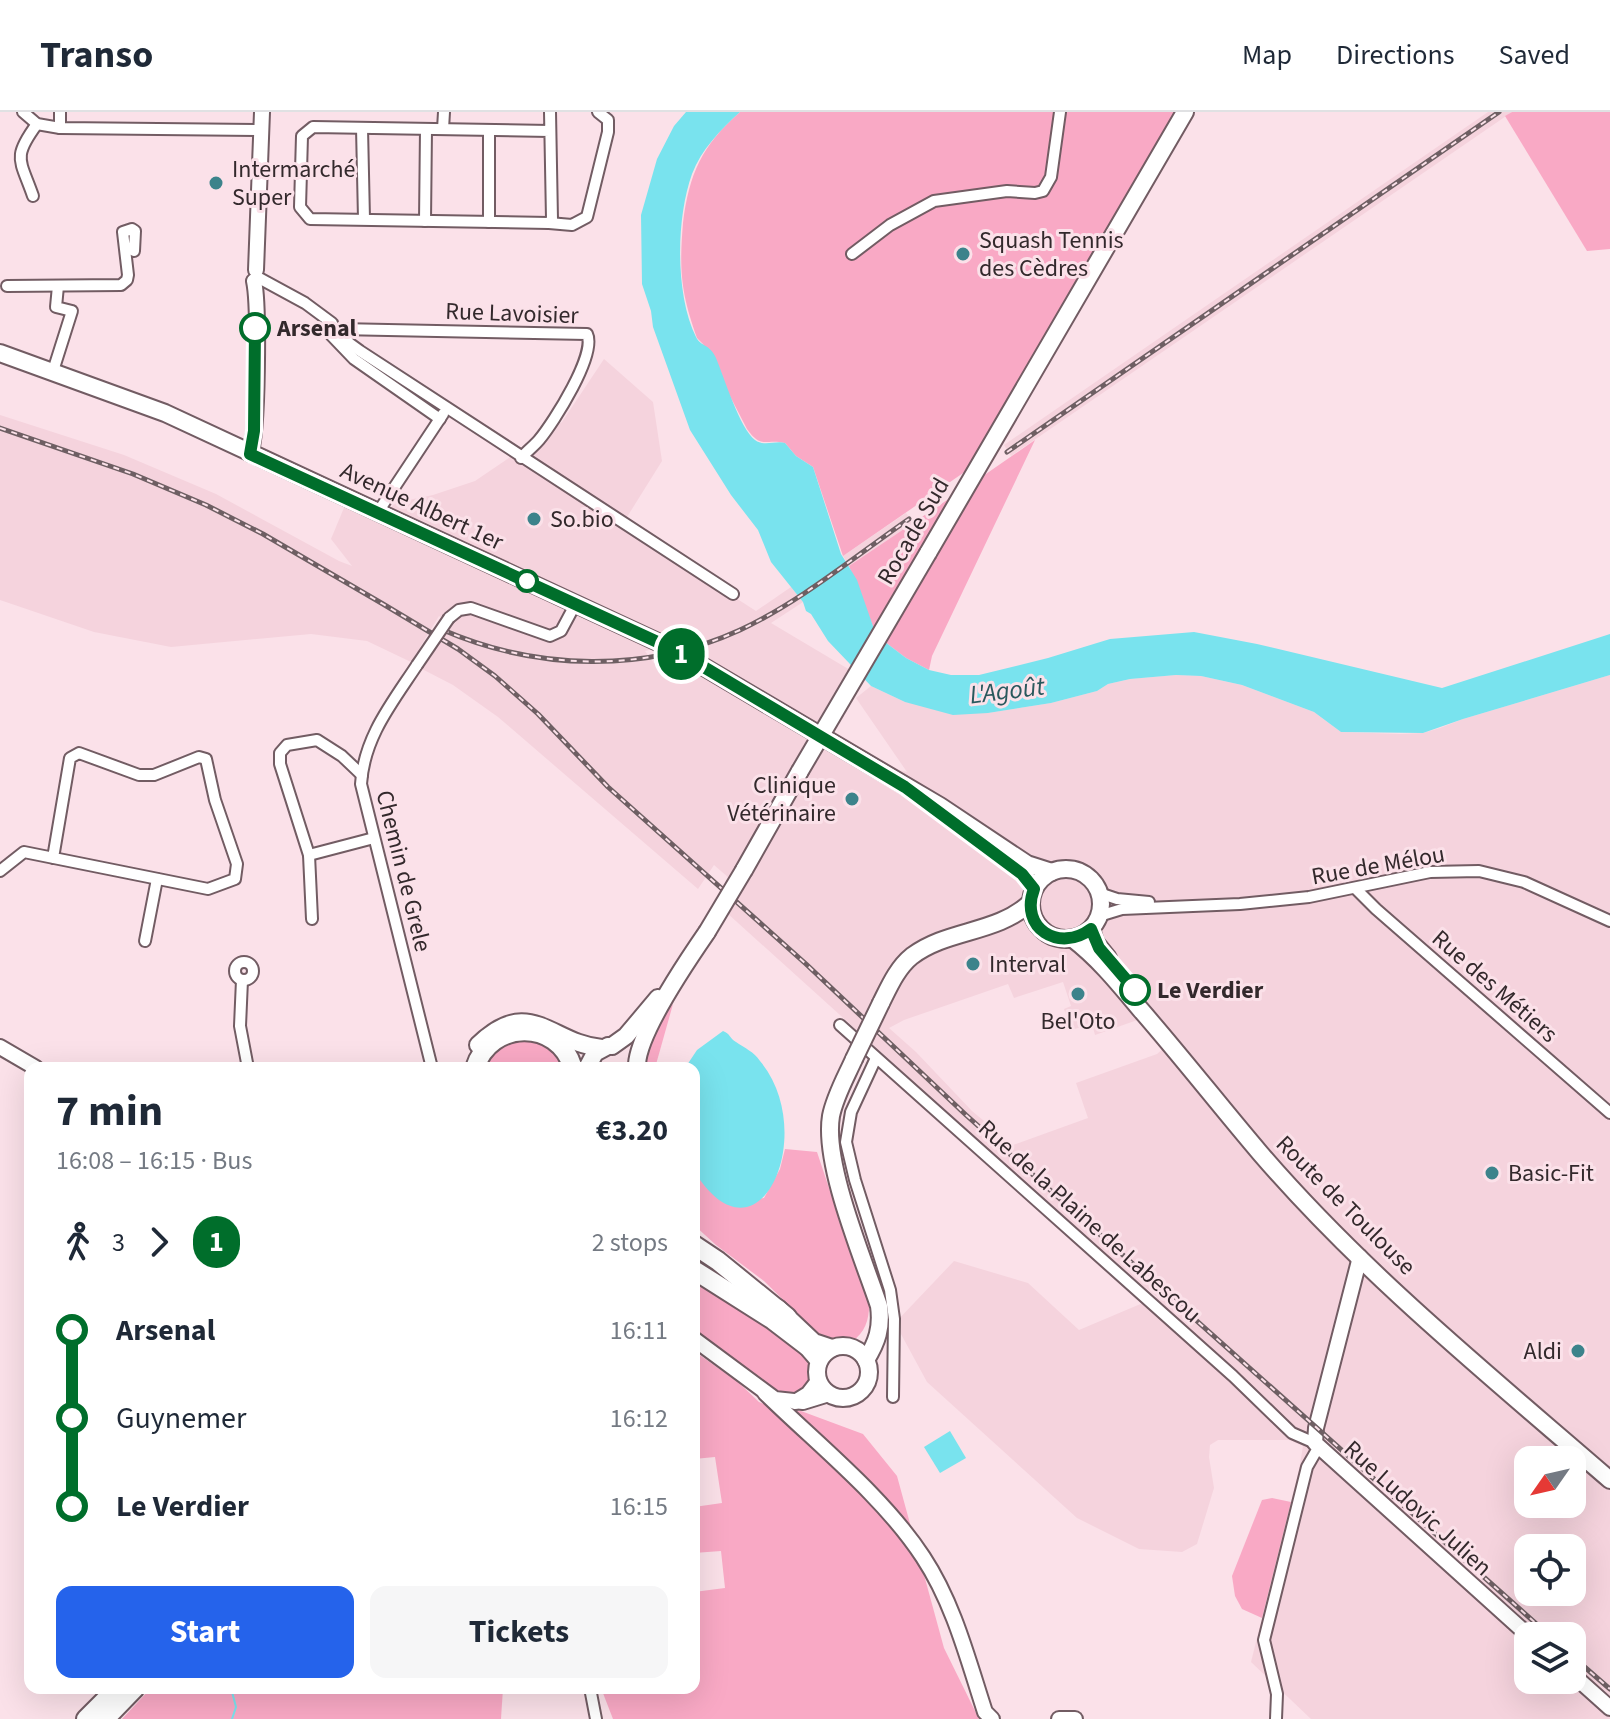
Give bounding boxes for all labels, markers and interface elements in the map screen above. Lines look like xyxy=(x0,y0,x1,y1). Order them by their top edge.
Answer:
text: Transo xyxy=(40,28,153,82)
text: Map xyxy=(1242,35,1292,75)
text: Directions xyxy=(1336,35,1455,75)
text: Saved xyxy=(1499,35,1570,75)
place label: Intermarché Super xyxy=(232,152,355,215)
marker: Intermarché Super xyxy=(207,174,225,192)
place label: Squash Tennis des Cèdres xyxy=(979,223,1124,286)
marker: Squash Tennis des Cèdres xyxy=(954,245,972,263)
street label: Rue Lavoisier xyxy=(445,294,580,333)
place label: Arsenal xyxy=(276,311,357,346)
marker: Arsenal xyxy=(240,313,270,343)
street label: Avenue Albert 1er xyxy=(334,453,510,560)
street label: Rocade Sud xyxy=(869,471,958,591)
place label: So.bio xyxy=(550,502,614,537)
marker: So.bio xyxy=(525,510,543,528)
unlabelled marker xyxy=(516,570,538,592)
line badge: 1 xyxy=(655,628,707,680)
text: 1 xyxy=(674,634,688,674)
water label: L'Agoût xyxy=(967,667,1047,713)
place label: Clinique Vétérinaire xyxy=(727,768,836,831)
street label: Chemin de Grele xyxy=(367,787,440,956)
marker: Clinique Vétérinaire xyxy=(843,790,861,808)
street label: Rue de Mélou xyxy=(1309,837,1448,894)
street label: Rue des Métiers xyxy=(1424,922,1565,1051)
place label: Interval xyxy=(989,947,1066,982)
marker: Interval xyxy=(964,955,982,973)
place label: Le Verdier xyxy=(1157,973,1264,1008)
marker: Le Verdier xyxy=(1120,975,1150,1005)
marker: Bel'Oto xyxy=(1069,985,1087,1003)
place label: Bel'Oto xyxy=(1041,1004,1115,1039)
text: 7 min xyxy=(56,1080,163,1143)
text: €3.20 xyxy=(596,1109,668,1152)
street label: Rue de la Plaine de Labescou xyxy=(970,1112,1209,1331)
street label: Route de Toulouse xyxy=(1268,1127,1424,1283)
text: 16:08 – 16:15 · Bus xyxy=(56,1142,252,1179)
place label: Basic-Fit xyxy=(1508,1156,1594,1191)
marker: Basic-Fit xyxy=(1483,1164,1501,1182)
icon: walk xyxy=(56,1220,100,1264)
icon: forward xyxy=(137,1220,181,1264)
text: 1 xyxy=(209,1222,224,1262)
text: 3 xyxy=(112,1224,125,1261)
text: 2 stops xyxy=(592,1224,668,1261)
text: Arsenal xyxy=(116,1309,215,1352)
text: 16:11 xyxy=(610,1312,668,1349)
place label: Aldi xyxy=(1524,1334,1562,1369)
marker: Aldi xyxy=(1569,1342,1587,1360)
text: Guynemer xyxy=(116,1397,246,1440)
text: 16:12 xyxy=(610,1400,668,1437)
street label: Rue Ludovic Julien xyxy=(1336,1432,1499,1584)
north arrow xyxy=(1514,1446,1586,1518)
map controls xyxy=(1514,1446,1586,1694)
text: Le Verdier xyxy=(116,1485,249,1528)
text: 16:15 xyxy=(610,1488,668,1525)
button: locate xyxy=(1514,1534,1586,1606)
button: Start xyxy=(56,1586,354,1678)
button: Tickets xyxy=(370,1586,668,1678)
button: layers xyxy=(1514,1622,1586,1694)

